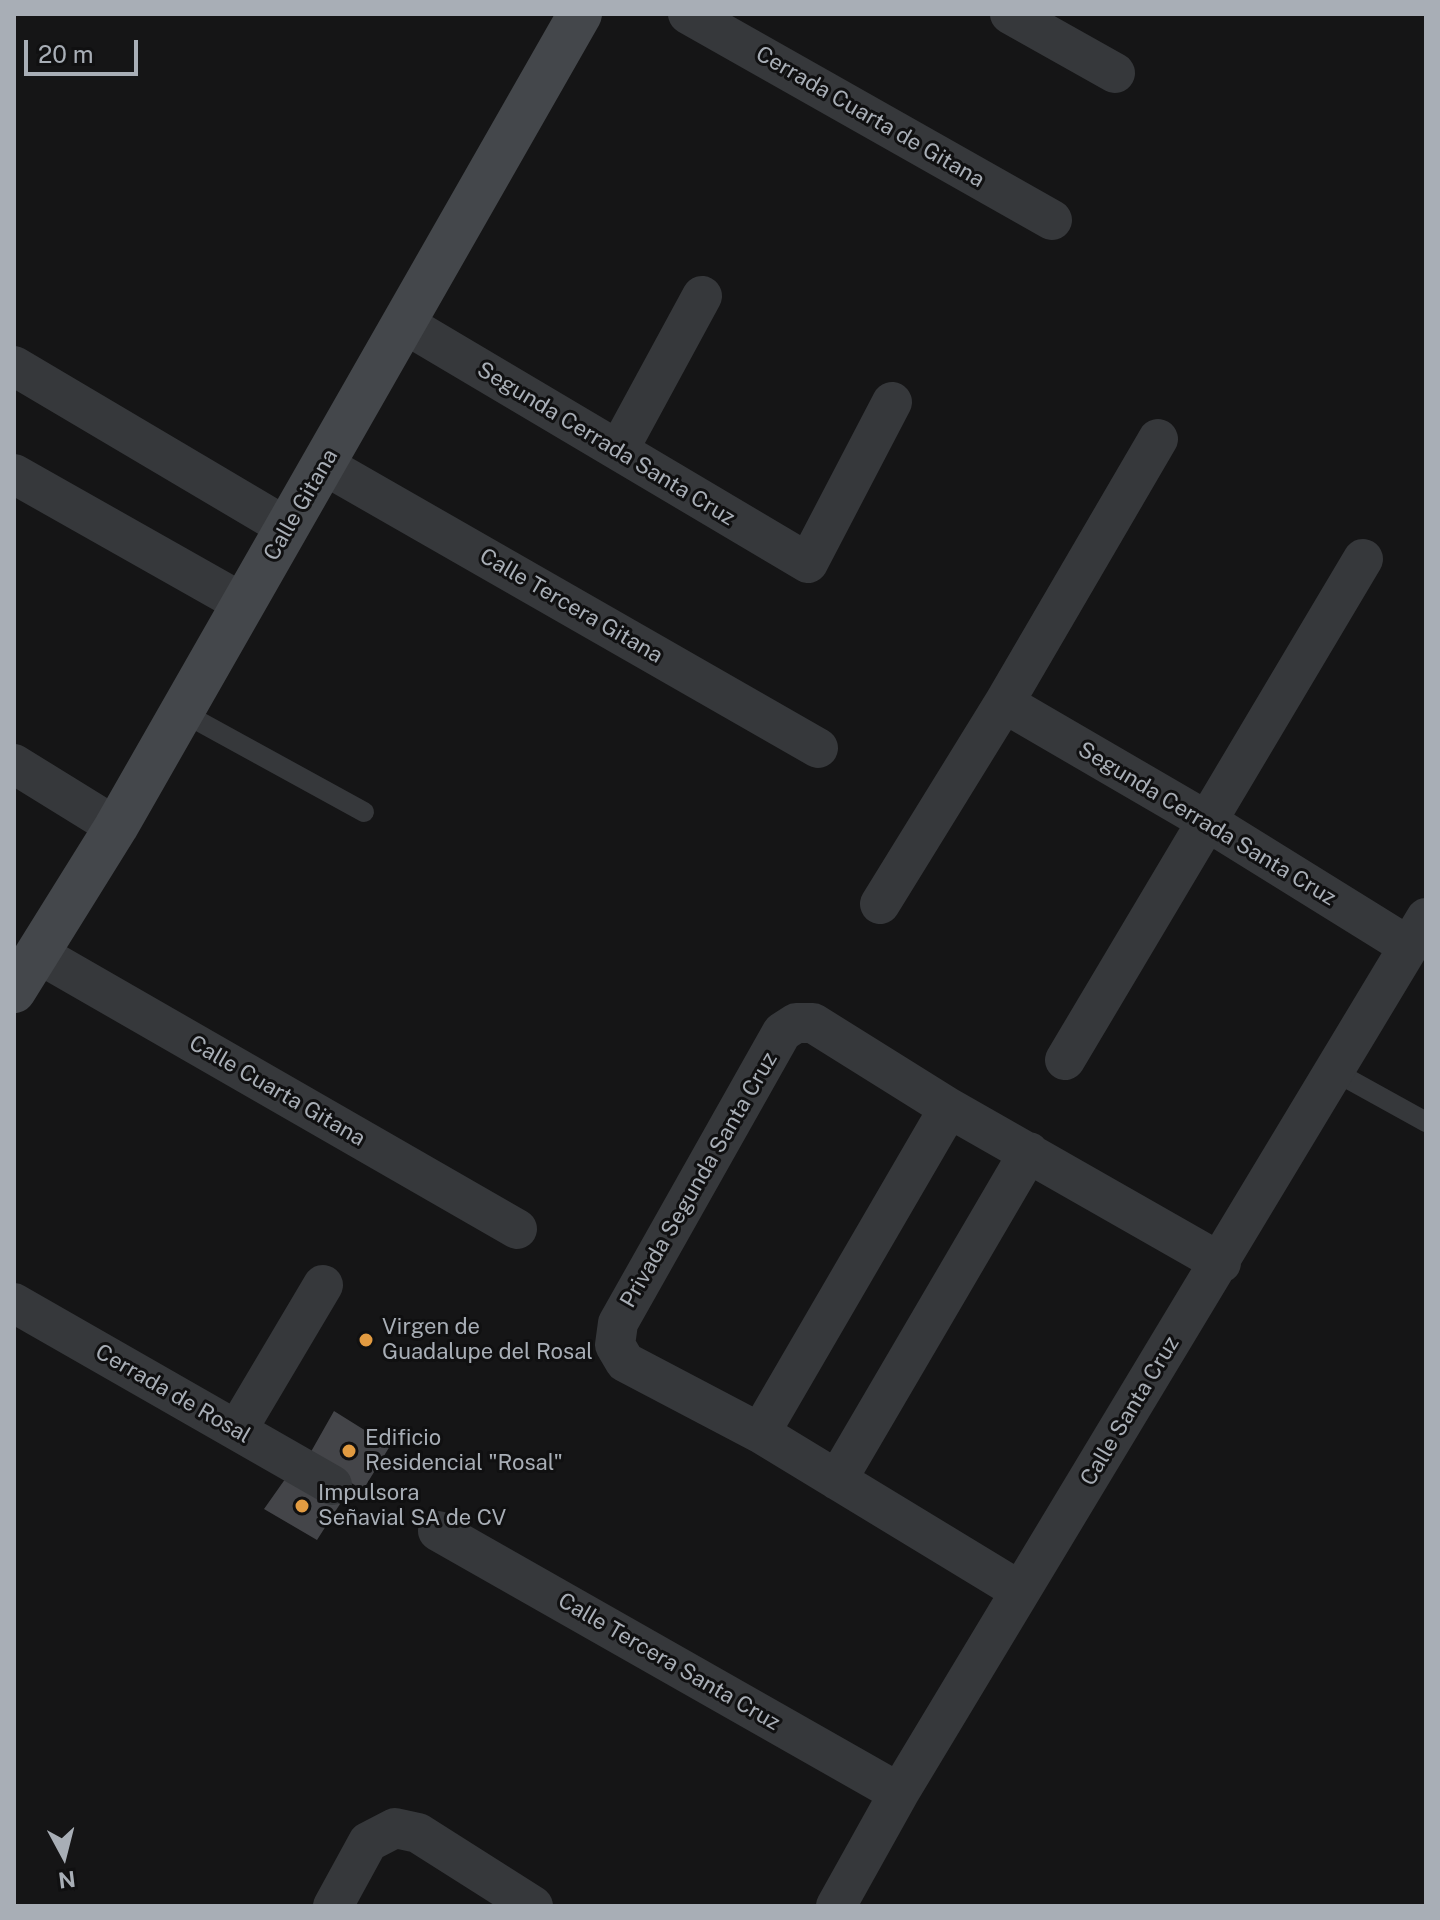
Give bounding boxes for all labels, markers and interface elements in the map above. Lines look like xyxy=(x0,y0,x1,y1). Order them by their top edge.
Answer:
scale bar xyxy=(28,24,142,74)
text: 20 m xyxy=(38,40,94,68)
street label: Cerrada Cuarta de Gitana xyxy=(751,41,989,193)
street label: Segunda Cerrada Santa Cruz xyxy=(472,356,740,532)
street label: Calle Gitana xyxy=(258,445,344,565)
street label: Calle Tercera Gitana xyxy=(475,543,667,669)
street label: Segunda Cerrada Santa Cruz xyxy=(1073,736,1341,912)
street label: Calle Cuarta Gitana xyxy=(184,1030,370,1152)
street label: Privada Segunda Santa Cruz xyxy=(615,1048,783,1312)
place label: Virgen de Guadalupe del Rosal xyxy=(382,1314,593,1366)
marker: Virgen de Guadalupe del Rosal xyxy=(357,1331,375,1349)
street label: Calle Santa Cruz xyxy=(1075,1332,1185,1490)
street label: Cerrada de Rosal xyxy=(91,1339,255,1449)
place label: Edificio Residencial "Rosal" xyxy=(365,1425,563,1476)
marker: Edificio Residencial "Rosal" xyxy=(340,1442,358,1460)
place label: Impulsora Señavial SA de CV xyxy=(318,1480,506,1532)
marker: Impulsora Señavial SA de CV xyxy=(293,1497,311,1515)
street label: Calle Tercera Santa Cruz xyxy=(553,1588,785,1736)
north arrow xyxy=(24,1816,104,1896)
text: N xyxy=(57,1866,77,1894)

